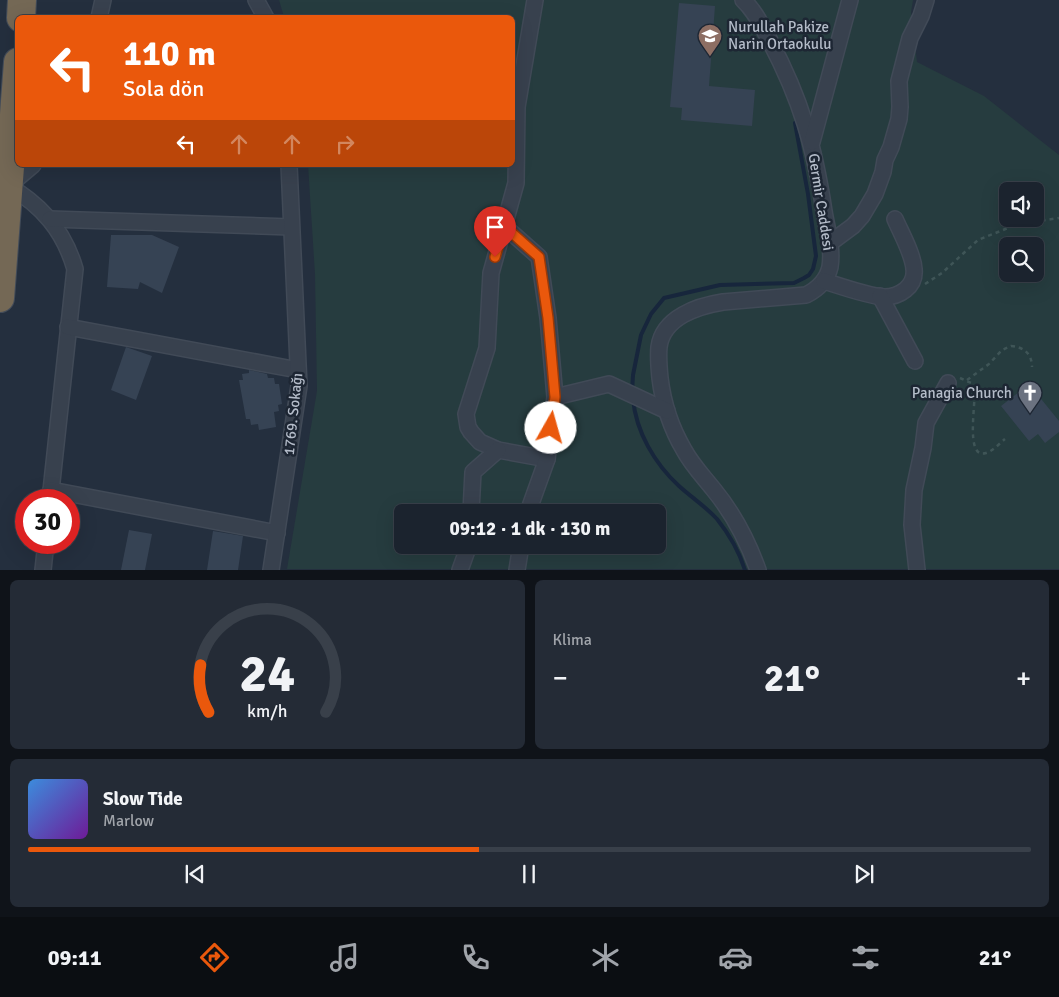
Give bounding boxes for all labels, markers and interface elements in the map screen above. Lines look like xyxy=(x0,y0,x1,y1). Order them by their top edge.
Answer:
place label: Nurullah Pakize Narin Ortaokulu xyxy=(728,18,831,53)
school or university icon: Nurullah Pakize Narin Ortaokulu xyxy=(697,23,723,57)
text: 110 m xyxy=(123,32,216,75)
icon: left xyxy=(40,35,105,100)
text: Sola dön xyxy=(123,75,204,102)
icon: left xyxy=(172,130,200,158)
icon: ahead xyxy=(225,130,253,158)
icon: ahead xyxy=(278,130,306,158)
icon: right xyxy=(331,130,359,158)
street label: Germir Caddesi xyxy=(804,152,838,252)
map controls xyxy=(999,182,1044,282)
button: sound xyxy=(999,182,1044,227)
pin xyxy=(474,206,516,257)
icon: arrive xyxy=(481,213,509,241)
button: search xyxy=(999,237,1044,282)
street label: 1769. Sokağı xyxy=(280,372,306,456)
church icon: Panagia Church xyxy=(1017,380,1043,414)
place label: Panagia Church xyxy=(912,384,1012,402)
position arrow xyxy=(524,401,576,453)
speed limit sign: 30 xyxy=(15,489,80,554)
text: 09:12 · 1 dk · 130 m xyxy=(450,517,610,541)
text: Klima xyxy=(553,630,592,650)
text: 24 xyxy=(239,642,295,706)
text: 21° xyxy=(764,655,820,702)
text: − xyxy=(553,661,568,695)
text: + xyxy=(1016,661,1031,695)
text: km/h xyxy=(247,700,287,722)
text: Slow Tide xyxy=(103,787,183,811)
text: Marlow xyxy=(103,811,154,831)
icon: previous xyxy=(181,860,209,888)
icon: pause xyxy=(515,860,543,888)
icon: next xyxy=(850,860,878,888)
icon: directions xyxy=(197,940,232,975)
icon: music xyxy=(327,940,362,975)
icon: phone xyxy=(458,940,493,975)
icon: climate xyxy=(588,940,623,975)
icon: car xyxy=(718,940,753,975)
icon: filters xyxy=(848,940,883,975)
text: 09:11 xyxy=(48,944,102,971)
text: 21° xyxy=(979,944,1011,971)

